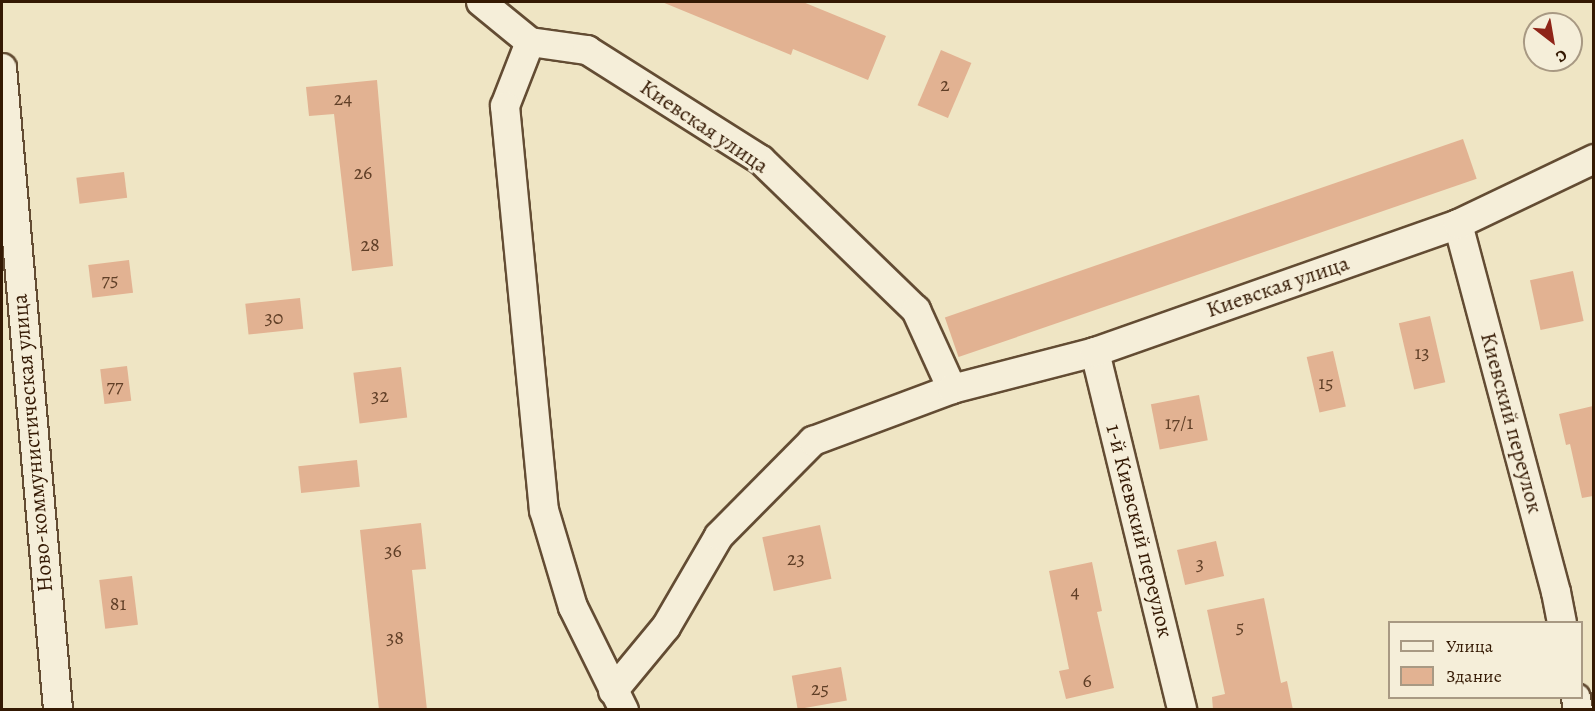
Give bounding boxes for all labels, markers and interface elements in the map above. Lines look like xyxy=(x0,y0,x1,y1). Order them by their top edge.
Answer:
north arrow xyxy=(1523,12,1583,72)
text: С xyxy=(1551,44,1571,68)
house number: 2 xyxy=(940,72,950,96)
street label: Киевская улица xyxy=(635,74,773,180)
house number: 24 xyxy=(334,86,352,110)
house number: 26 xyxy=(354,160,372,184)
house number: 28 xyxy=(360,232,380,256)
street label: Киевская улица xyxy=(1203,250,1353,324)
house number: 75 xyxy=(102,267,118,291)
street label: Ново-коммунистическая улица xyxy=(7,293,59,593)
house number: 30 xyxy=(265,305,283,329)
street label: Киевский переулок xyxy=(1474,330,1548,516)
house number: 13 xyxy=(1414,340,1430,364)
house number: 15 xyxy=(1318,370,1334,394)
house number: 77 xyxy=(107,373,123,397)
house number: 32 xyxy=(371,383,389,407)
house number: 17/1 xyxy=(1165,410,1193,434)
street label: 1-й Киевский переулок xyxy=(1100,421,1178,641)
house number: 36 xyxy=(384,538,402,562)
house number: 23 xyxy=(787,546,805,570)
house number: 3 xyxy=(1196,551,1204,575)
house number: 4 xyxy=(1070,579,1080,603)
house number: 81 xyxy=(110,591,126,615)
house number: 5 xyxy=(1236,614,1244,638)
legend xyxy=(1388,621,1583,699)
house number: 38 xyxy=(386,625,404,649)
text: Улица xyxy=(1446,634,1493,658)
text: Здание xyxy=(1446,664,1502,688)
house number: 6 xyxy=(1082,668,1092,692)
house number: 25 xyxy=(811,676,829,700)

